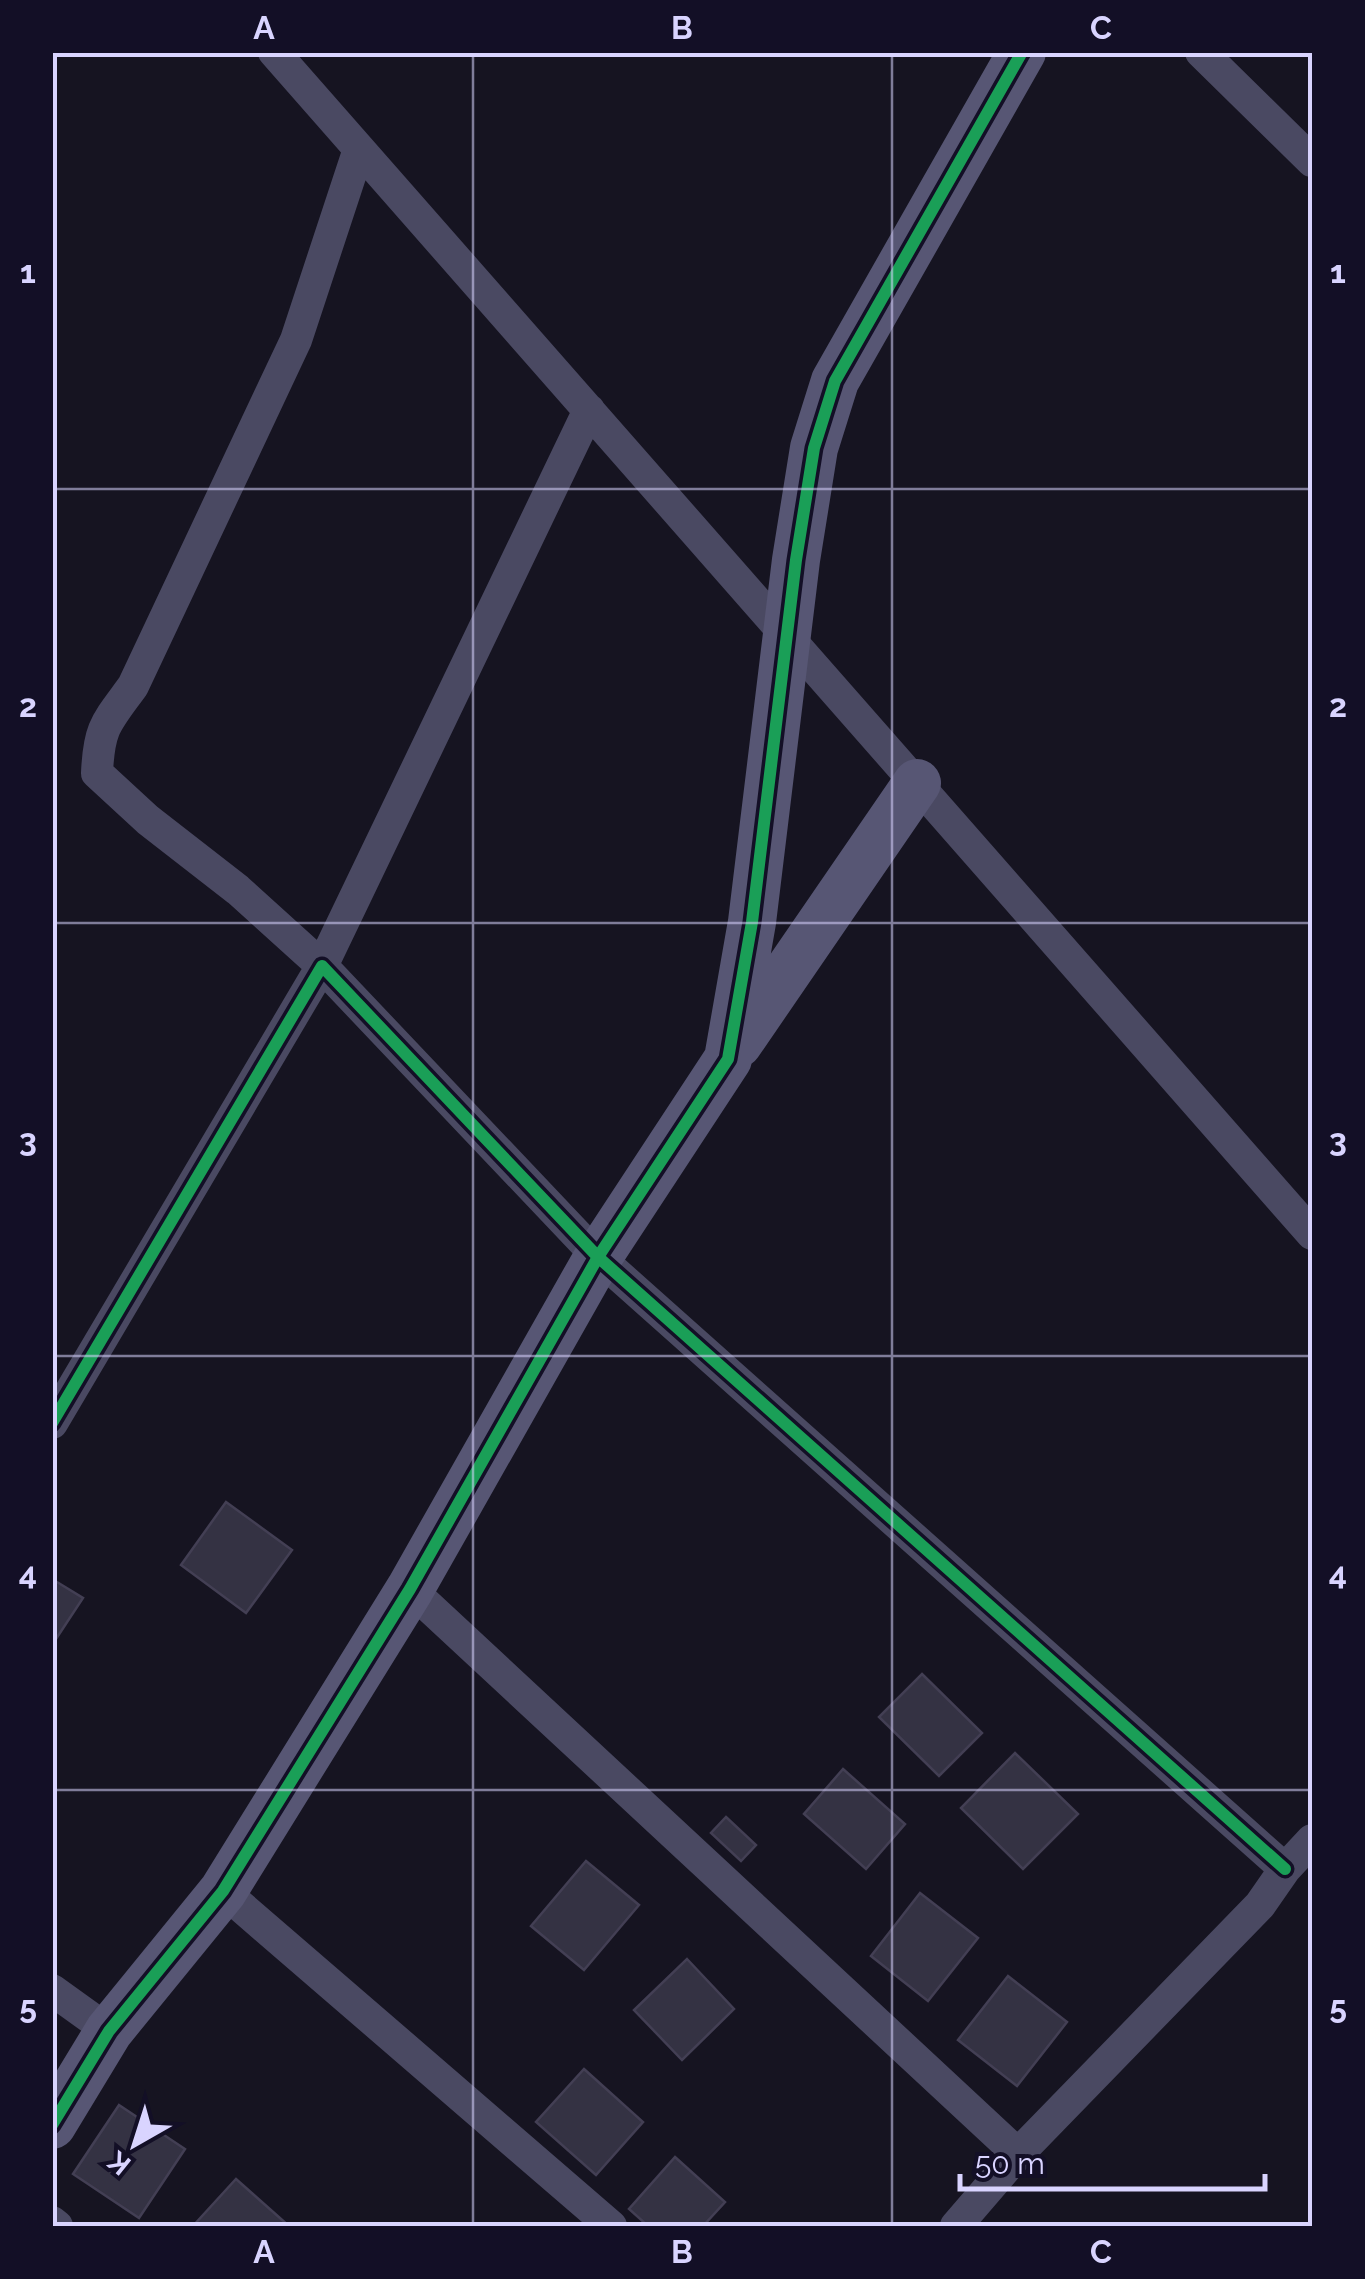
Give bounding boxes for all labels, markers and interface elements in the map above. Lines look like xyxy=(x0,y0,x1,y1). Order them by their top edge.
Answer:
text: A xyxy=(253,9,275,46)
text: B xyxy=(671,9,693,46)
text: C xyxy=(1090,9,1112,46)
text: 1 xyxy=(20,253,36,290)
text: 1 xyxy=(1330,253,1346,290)
text: 2 xyxy=(19,687,37,724)
text: 2 xyxy=(1329,687,1347,724)
text: 3 xyxy=(19,1121,37,1158)
text: 3 xyxy=(1329,1121,1347,1158)
text: 4 xyxy=(19,1555,37,1592)
text: 4 xyxy=(1329,1555,1347,1592)
text: 5 xyxy=(19,1988,37,2025)
text: 5 xyxy=(1329,1988,1347,2025)
north arrow xyxy=(85,2094,185,2194)
scale bar xyxy=(960,2129,1265,2191)
text: K xyxy=(101,2144,137,2182)
text: 50 m xyxy=(975,2146,1045,2181)
text: A xyxy=(253,2233,275,2270)
text: B xyxy=(671,2233,693,2270)
text: C xyxy=(1090,2233,1112,2270)

